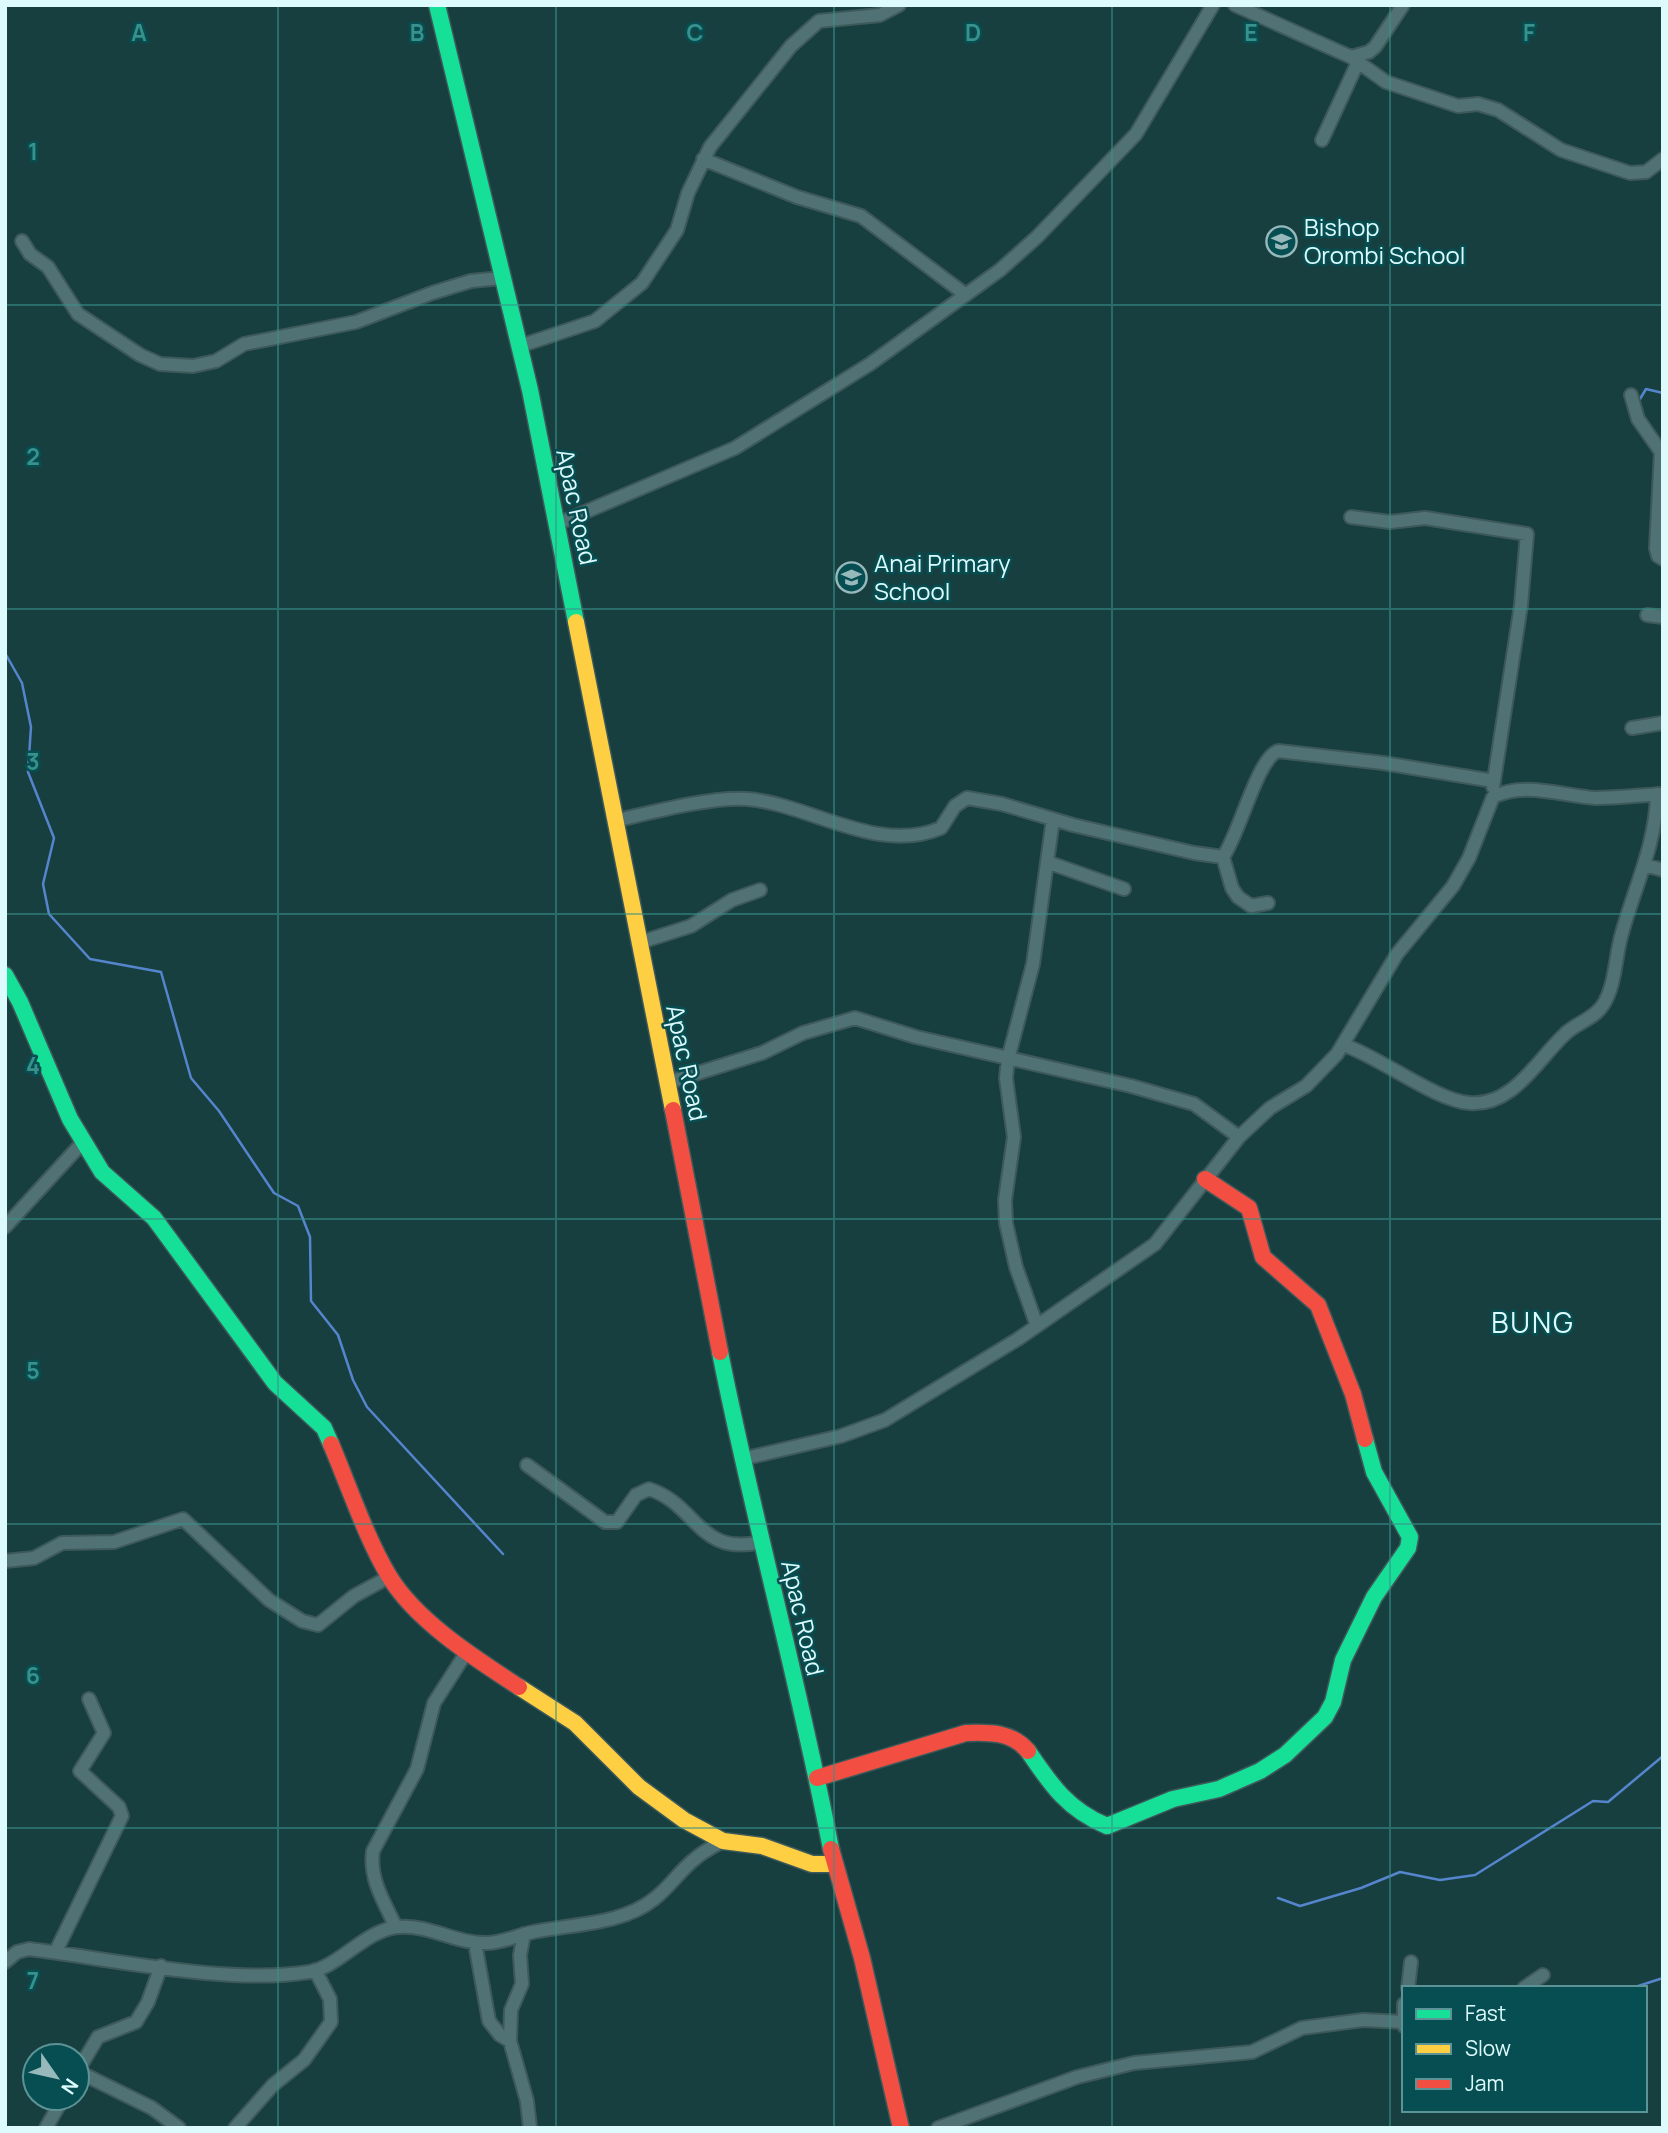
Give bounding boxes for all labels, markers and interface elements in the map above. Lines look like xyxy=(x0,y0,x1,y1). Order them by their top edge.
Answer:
text: A xyxy=(131,16,147,48)
text: B xyxy=(410,16,424,48)
text: C xyxy=(687,16,704,48)
text: D xyxy=(965,16,981,48)
text: E xyxy=(1244,16,1258,48)
text: F xyxy=(1523,16,1535,48)
text: 1 xyxy=(28,135,38,167)
place label: Bishop Orombi School xyxy=(1304,210,1465,271)
school or university icon: Bishop Orombi School xyxy=(1264,225,1298,259)
text: 2 xyxy=(26,440,40,472)
street label: Apac Road xyxy=(549,446,606,568)
place label: Anai Primary School xyxy=(874,546,1011,607)
school or university icon: Anai Primary School xyxy=(834,561,868,595)
text: 3 xyxy=(26,745,40,777)
street label: Apac Road xyxy=(659,1002,716,1124)
text: 4 xyxy=(26,1049,40,1081)
district label: BUNG xyxy=(1491,1303,1575,1341)
text: 5 xyxy=(26,1354,40,1386)
street label: Apac Road xyxy=(774,1557,833,1679)
text: 6 xyxy=(26,1659,40,1691)
text: 7 xyxy=(27,1964,39,1996)
legend xyxy=(1402,1986,1647,2112)
text: Fast xyxy=(1465,1999,1506,2027)
text: Slow xyxy=(1465,2034,1511,2062)
north arrow xyxy=(21,2042,91,2112)
text: Jam xyxy=(1465,2069,1504,2097)
text: N xyxy=(55,2074,85,2099)

